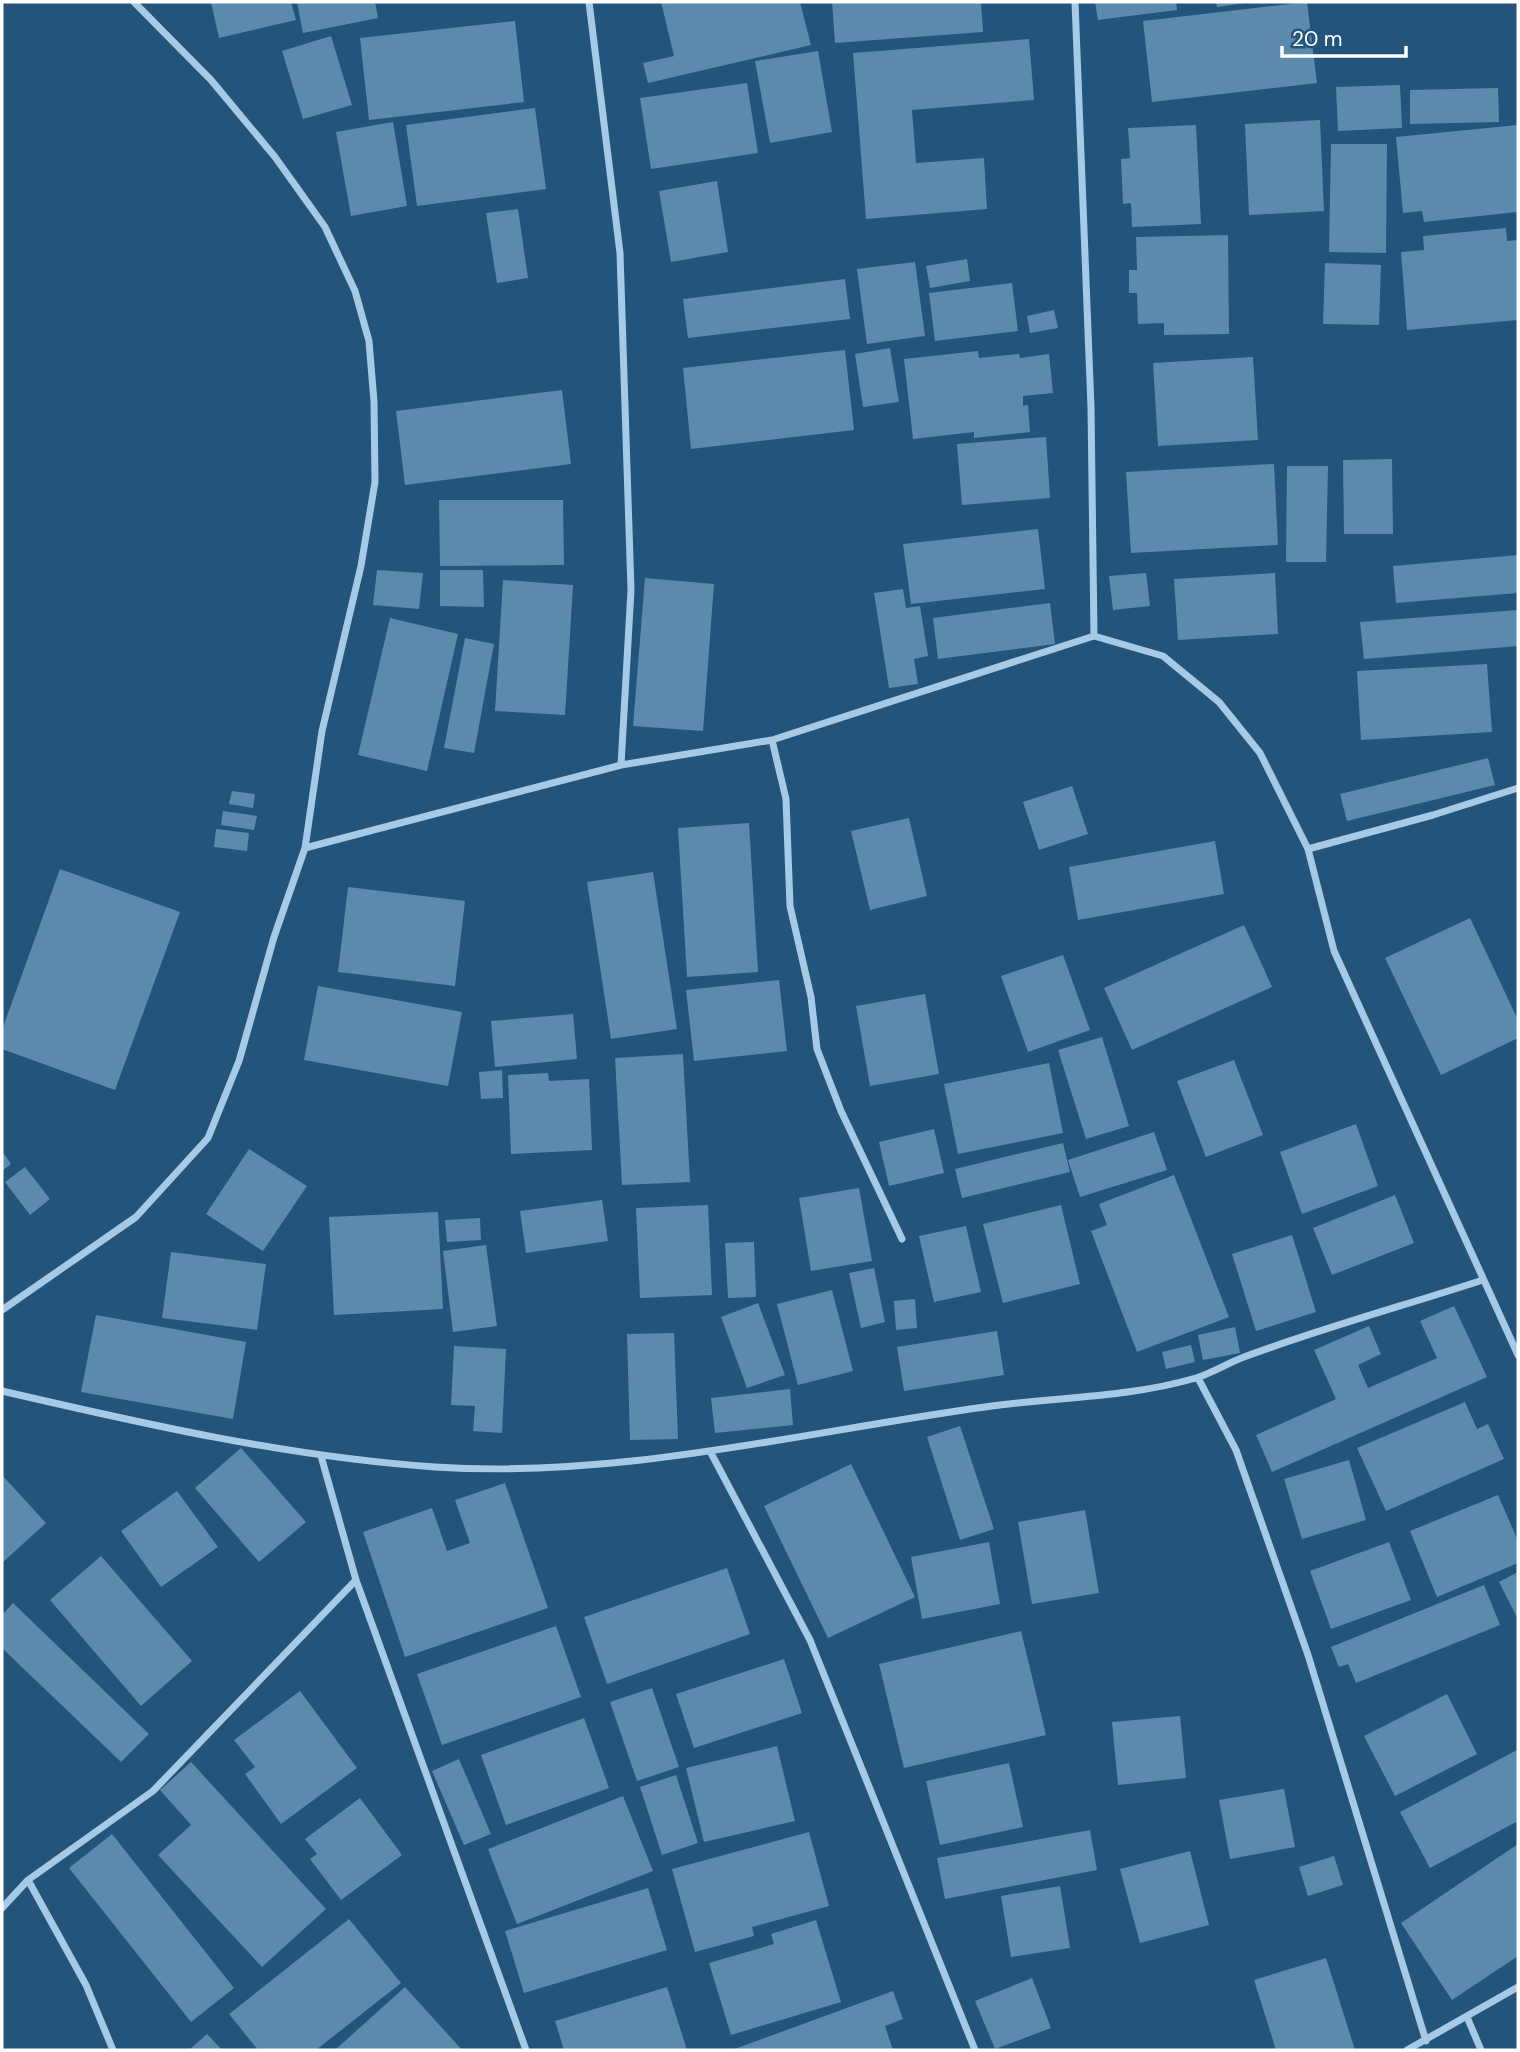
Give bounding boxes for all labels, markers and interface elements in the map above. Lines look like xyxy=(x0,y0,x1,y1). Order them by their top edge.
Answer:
scale bar xyxy=(1282,14,1406,58)
text: 20 m xyxy=(1292,25,1343,53)

